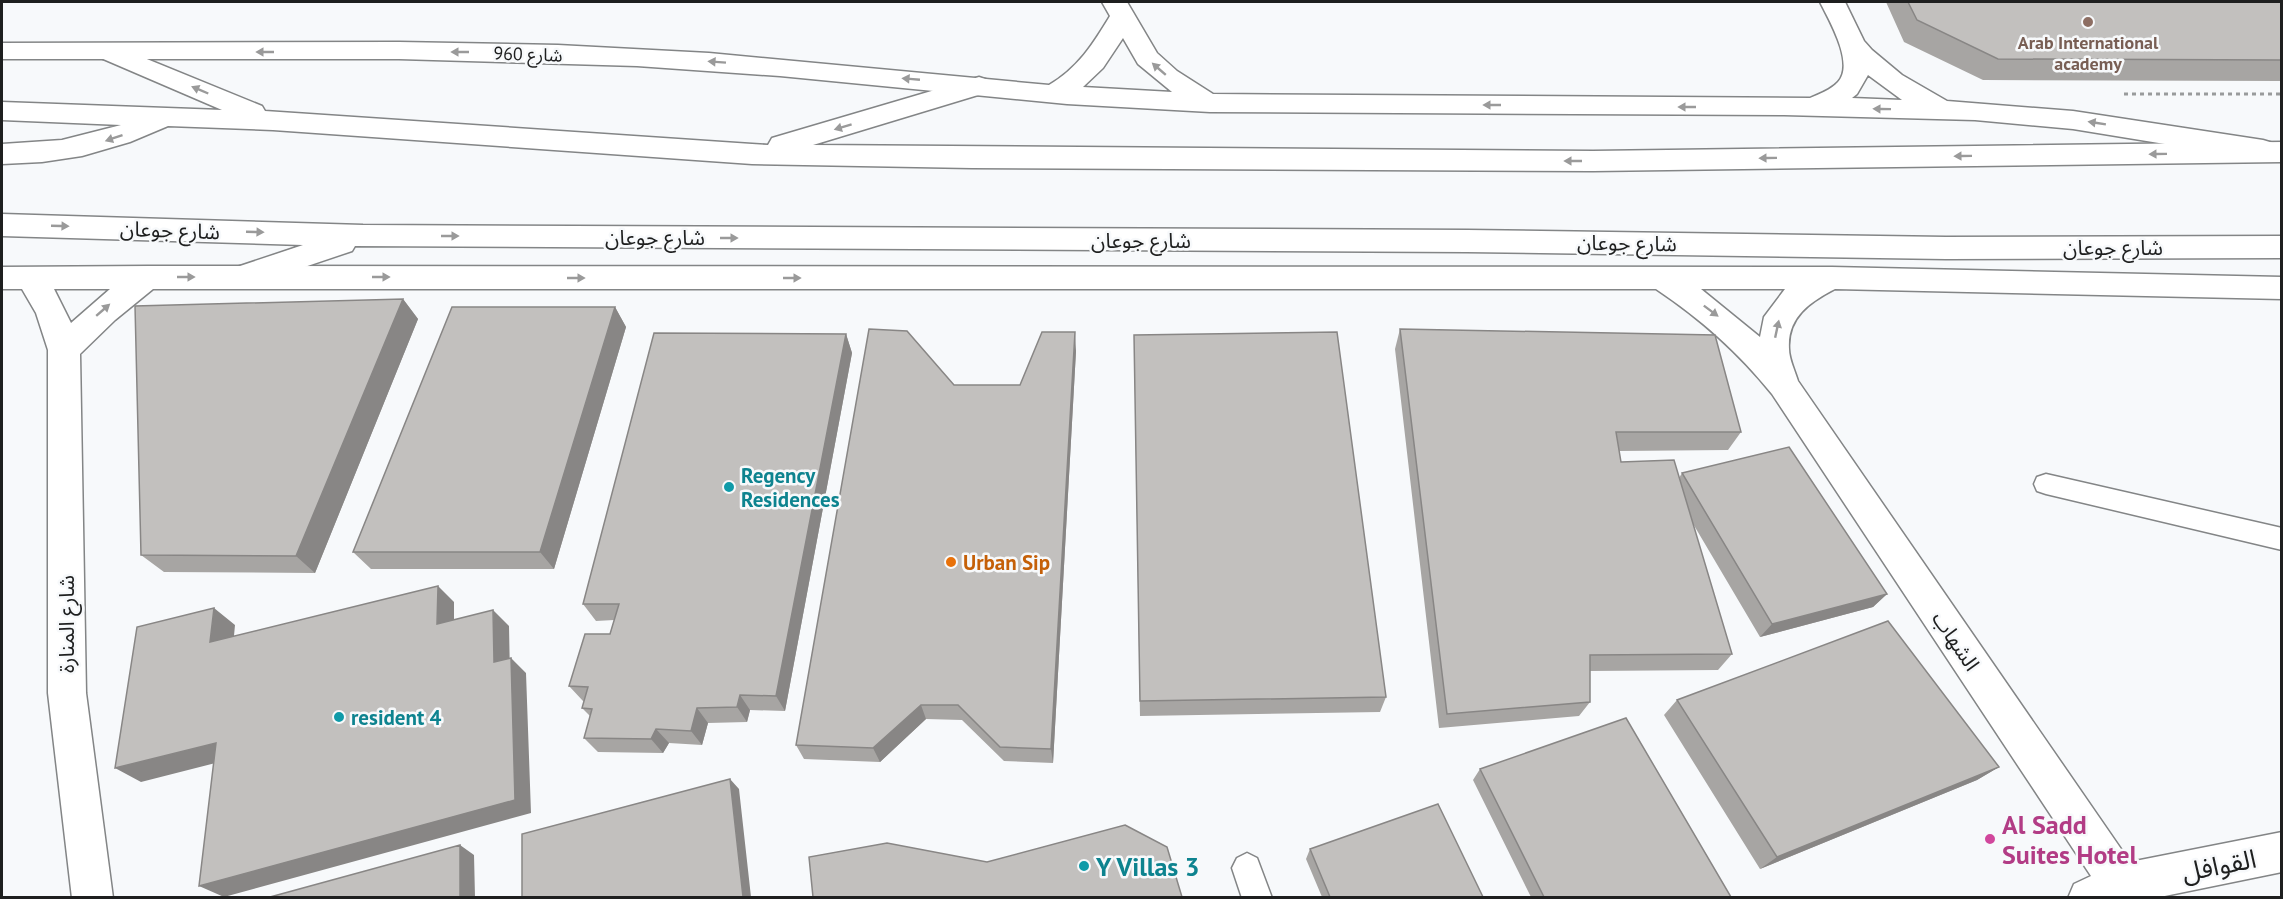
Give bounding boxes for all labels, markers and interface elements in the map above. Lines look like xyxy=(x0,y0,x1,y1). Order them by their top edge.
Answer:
marker: Arab International academy xyxy=(2081,15,2095,29)
place label: Arab International academy xyxy=(2018,31,2159,75)
street label: شارع 960 xyxy=(493,41,563,70)
one-way arrow xyxy=(255,47,274,57)
one-way arrow xyxy=(450,47,469,57)
one-way arrow xyxy=(708,58,727,67)
one-way arrow xyxy=(1152,63,1167,76)
one-way arrow xyxy=(902,74,921,84)
one-way arrow xyxy=(191,85,209,95)
one-way arrow xyxy=(1482,100,1501,110)
one-way arrow xyxy=(1677,102,1696,112)
one-way arrow xyxy=(1872,104,1891,114)
one-way arrow xyxy=(2087,119,2106,128)
one-way arrow xyxy=(833,123,851,132)
one-way arrow xyxy=(105,134,123,143)
one-way arrow xyxy=(2148,149,2167,159)
one-way arrow xyxy=(1953,151,1972,161)
one-way arrow xyxy=(1758,154,1777,163)
one-way arrow xyxy=(1563,156,1582,165)
street label: شارع جوعان xyxy=(120,215,220,247)
one-way arrow xyxy=(50,222,69,231)
street label: شارع جوعان xyxy=(605,224,705,253)
street label: شارع جوعان xyxy=(1091,227,1191,256)
one-way arrow xyxy=(245,228,264,237)
street label: شارع جوعان xyxy=(1577,229,1677,259)
one-way arrow xyxy=(440,231,459,241)
one-way arrow xyxy=(719,233,738,243)
street label: شارع جوعان xyxy=(2063,234,2163,263)
one-way arrow xyxy=(176,272,195,282)
one-way arrow xyxy=(371,272,390,282)
one-way arrow xyxy=(566,273,585,283)
one-way arrow xyxy=(782,273,801,283)
one-way arrow xyxy=(95,304,111,317)
one-way arrow xyxy=(1702,305,1718,317)
one-way arrow xyxy=(1773,319,1782,338)
place label: Regency Residences xyxy=(741,462,840,513)
marker: Regency Residences xyxy=(722,480,736,494)
place label: Urban Sip xyxy=(963,549,1050,576)
marker: Urban Sip xyxy=(944,555,958,569)
street label: شارع المنارة xyxy=(53,575,82,673)
street label: الشهاب xyxy=(1926,606,1986,676)
place label: resident 4 xyxy=(351,704,442,731)
marker: resident 4 xyxy=(332,710,346,724)
place label: Al Sadd Suites Hotel xyxy=(2002,808,2138,871)
marker: Al Sadd Suites Hotel xyxy=(1983,832,1997,846)
street label: القوافل xyxy=(2179,842,2259,888)
place label: Y Villas 3 xyxy=(1095,850,1200,883)
marker: Y Villas 3 xyxy=(1077,859,1091,873)

